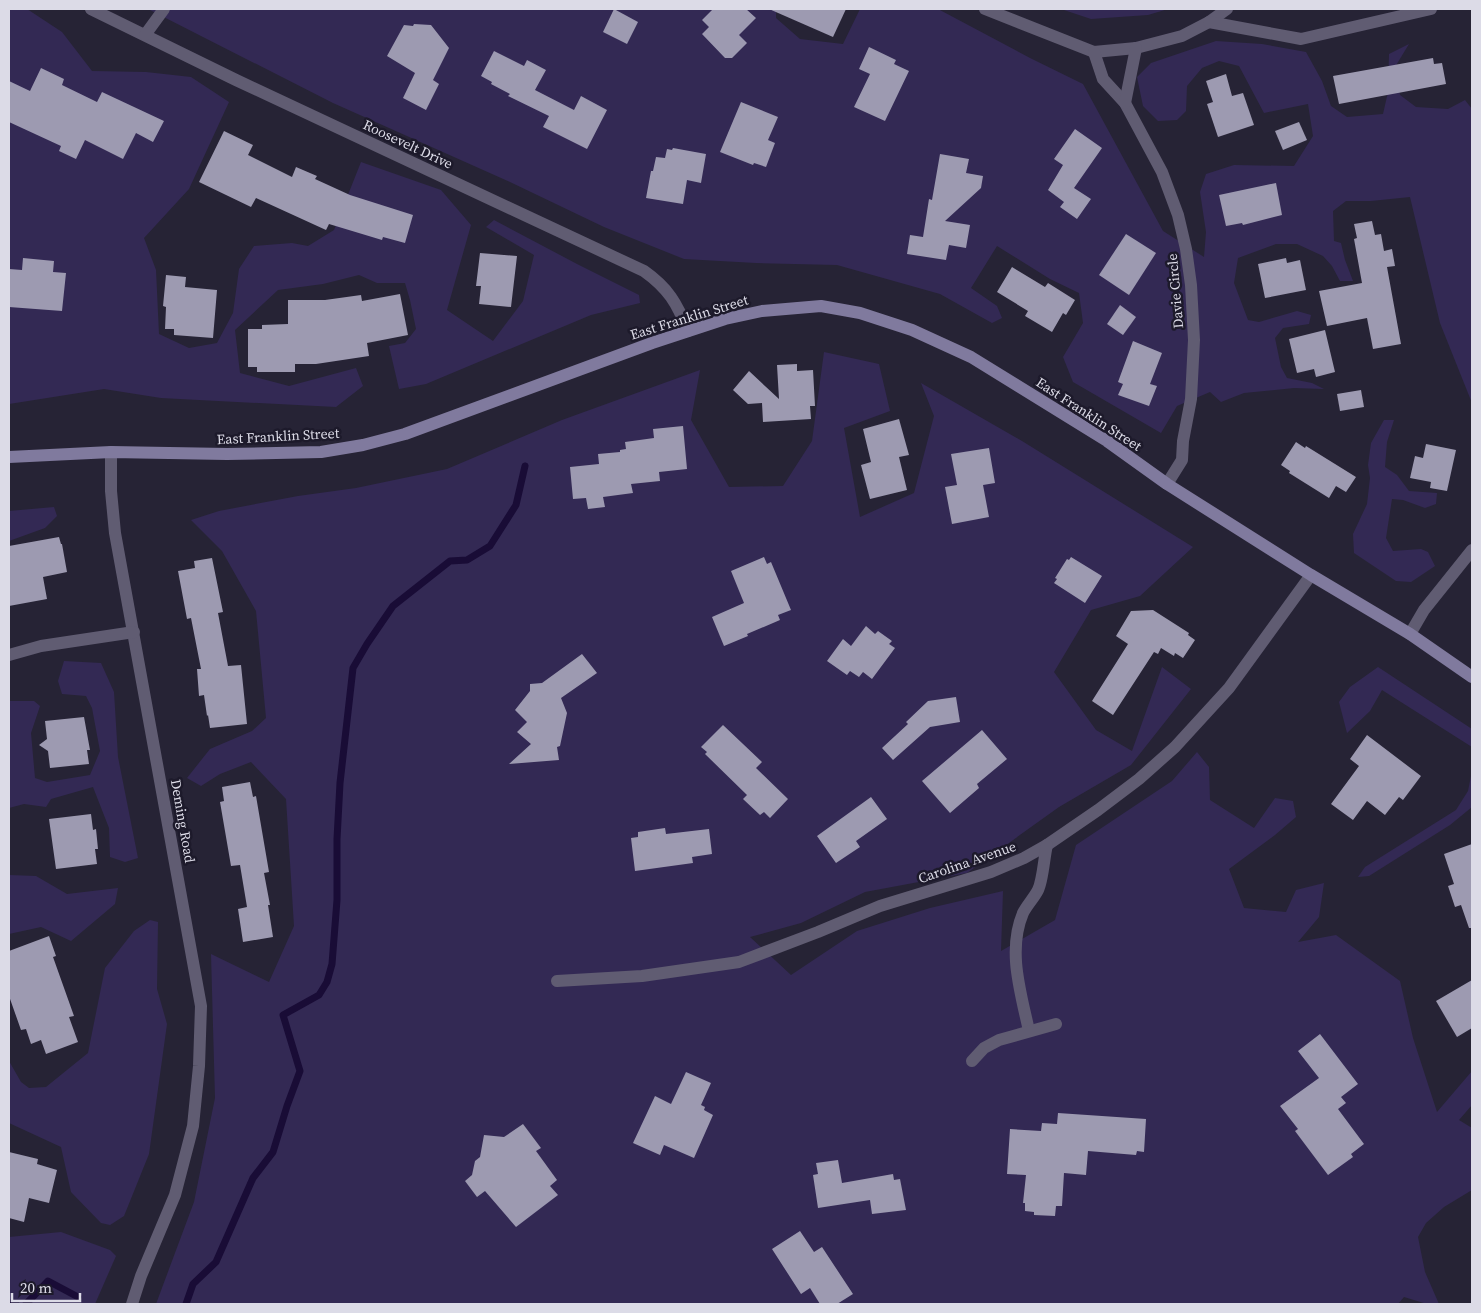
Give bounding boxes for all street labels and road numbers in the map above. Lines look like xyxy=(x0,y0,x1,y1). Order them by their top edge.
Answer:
street label: Roosevelt Drive xyxy=(360,114,456,174)
street label: Davie Circle xyxy=(1162,253,1188,329)
street label: East Franklin Street xyxy=(627,289,751,344)
street label: East Franklin Street xyxy=(1032,372,1146,456)
street label: East Franklin Street xyxy=(216,423,340,449)
street label: Deming Road xyxy=(166,778,200,864)
street label: Carolina Avenue xyxy=(915,836,1019,888)

